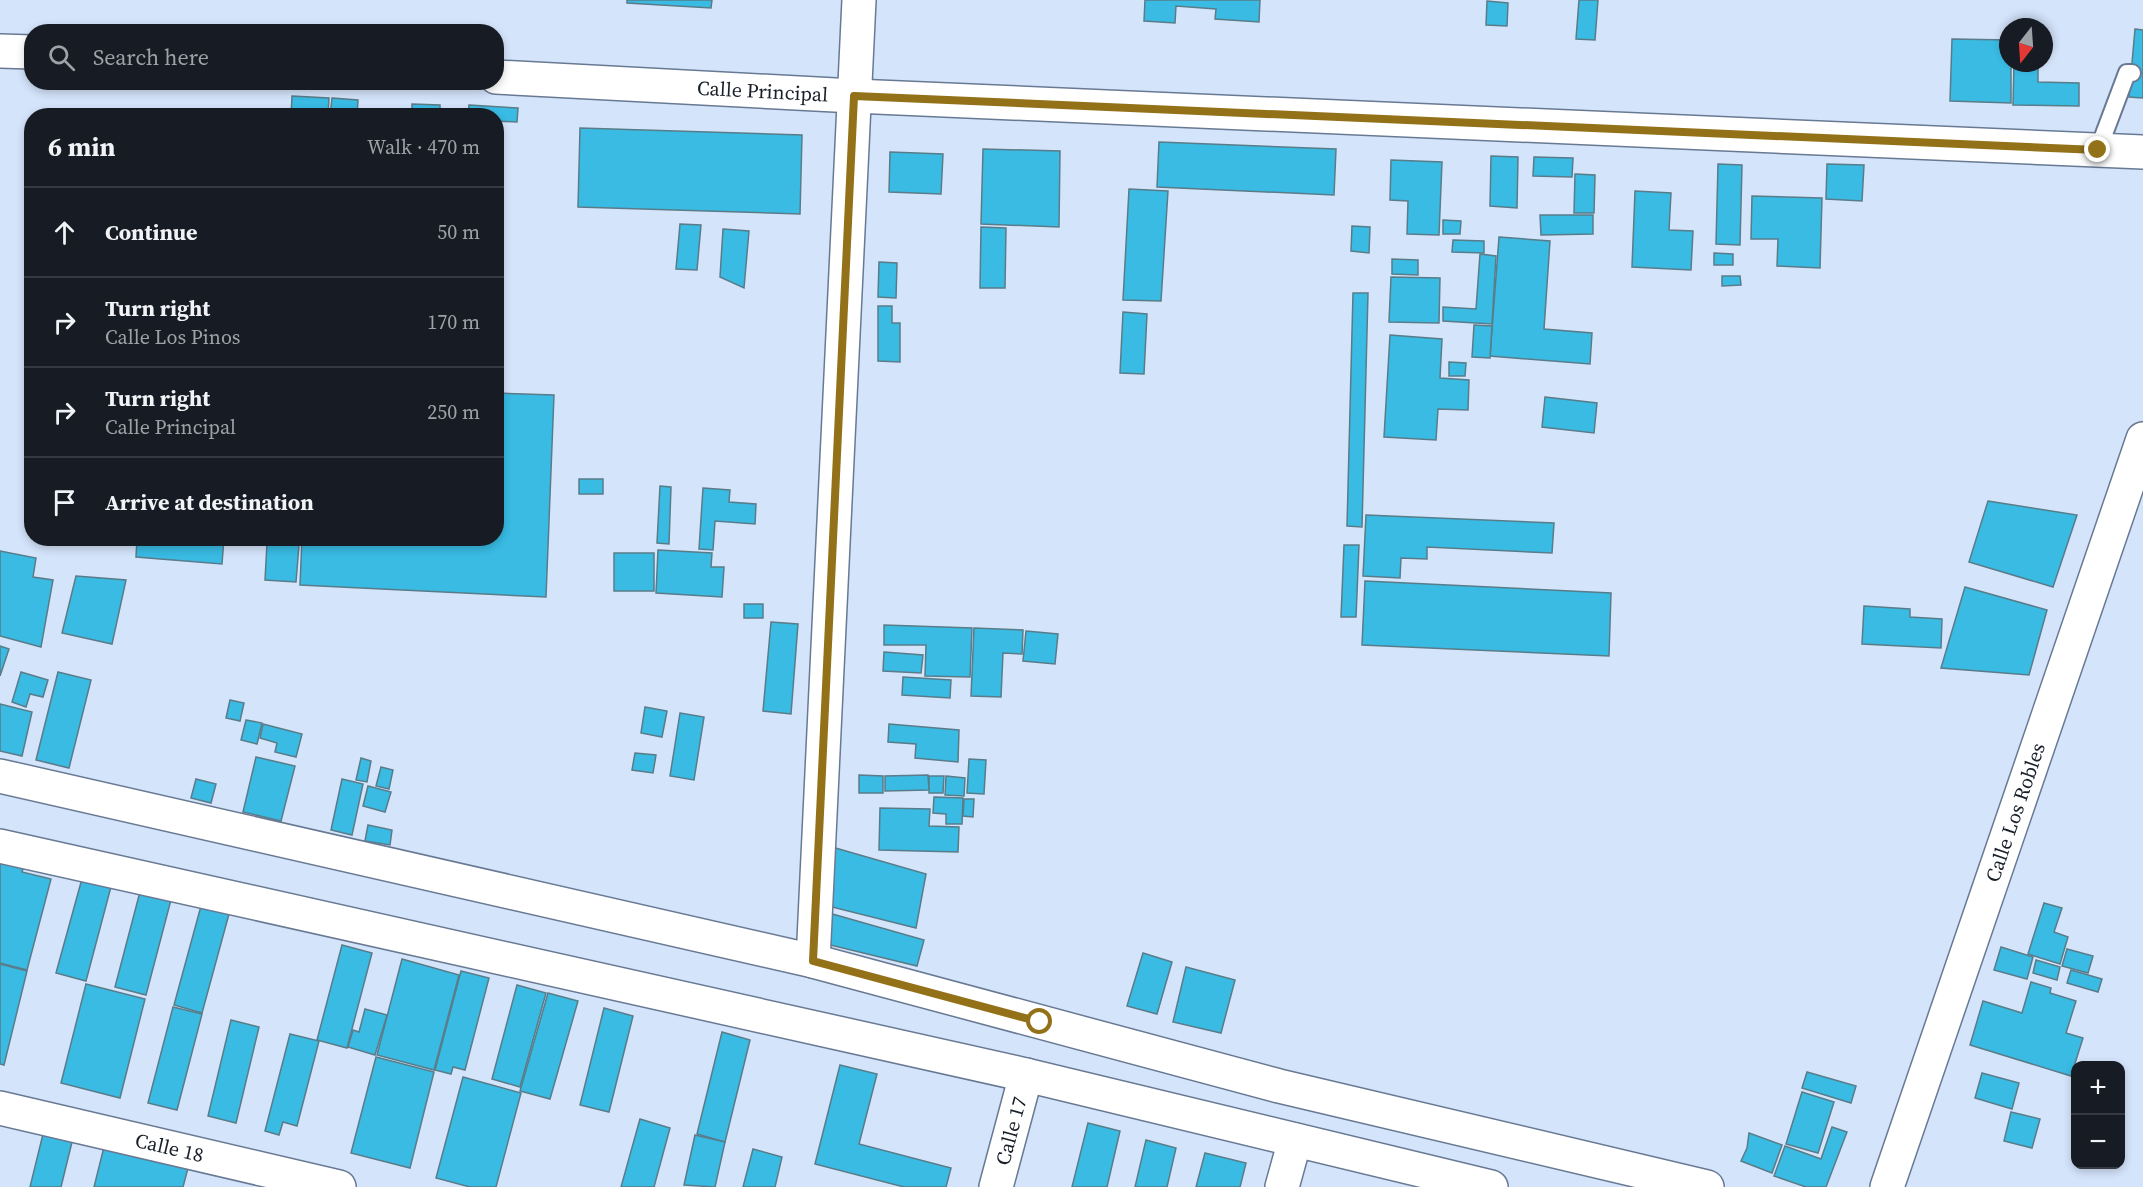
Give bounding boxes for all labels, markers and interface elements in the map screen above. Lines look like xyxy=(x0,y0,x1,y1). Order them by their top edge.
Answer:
north arrow xyxy=(1999,18,2053,72)
search box xyxy=(24,24,504,90)
icon: search xyxy=(45,41,78,74)
text: Search here xyxy=(93,42,209,72)
street label: Calle Principal xyxy=(696,74,829,109)
text: 6 min xyxy=(48,129,115,165)
text: Walk · 470 m xyxy=(367,133,480,161)
route end xyxy=(2084,136,2110,162)
icon: ahead xyxy=(48,216,81,249)
text: Continue xyxy=(105,217,198,247)
text: 50 m xyxy=(437,218,480,246)
text: Turn right xyxy=(105,293,210,323)
icon: right xyxy=(48,306,81,339)
text: 170 m xyxy=(427,308,480,336)
text: Calle Los Pinos xyxy=(105,323,241,351)
text: Turn right xyxy=(105,383,210,413)
icon: right xyxy=(48,396,81,429)
text: 250 m xyxy=(427,398,480,426)
text: Calle Principal xyxy=(105,413,236,441)
icon: arrive xyxy=(48,486,81,519)
text: Arrive at destination xyxy=(105,487,314,517)
street label: Calle Los Robles xyxy=(1978,739,2052,886)
route start xyxy=(1026,1008,1052,1034)
map controls xyxy=(2071,1061,2125,1169)
button: + xyxy=(2071,1061,2125,1115)
street label: Calle 17 xyxy=(988,1094,1034,1168)
button: − xyxy=(2071,1115,2125,1169)
street label: Calle 18 xyxy=(132,1126,207,1169)

